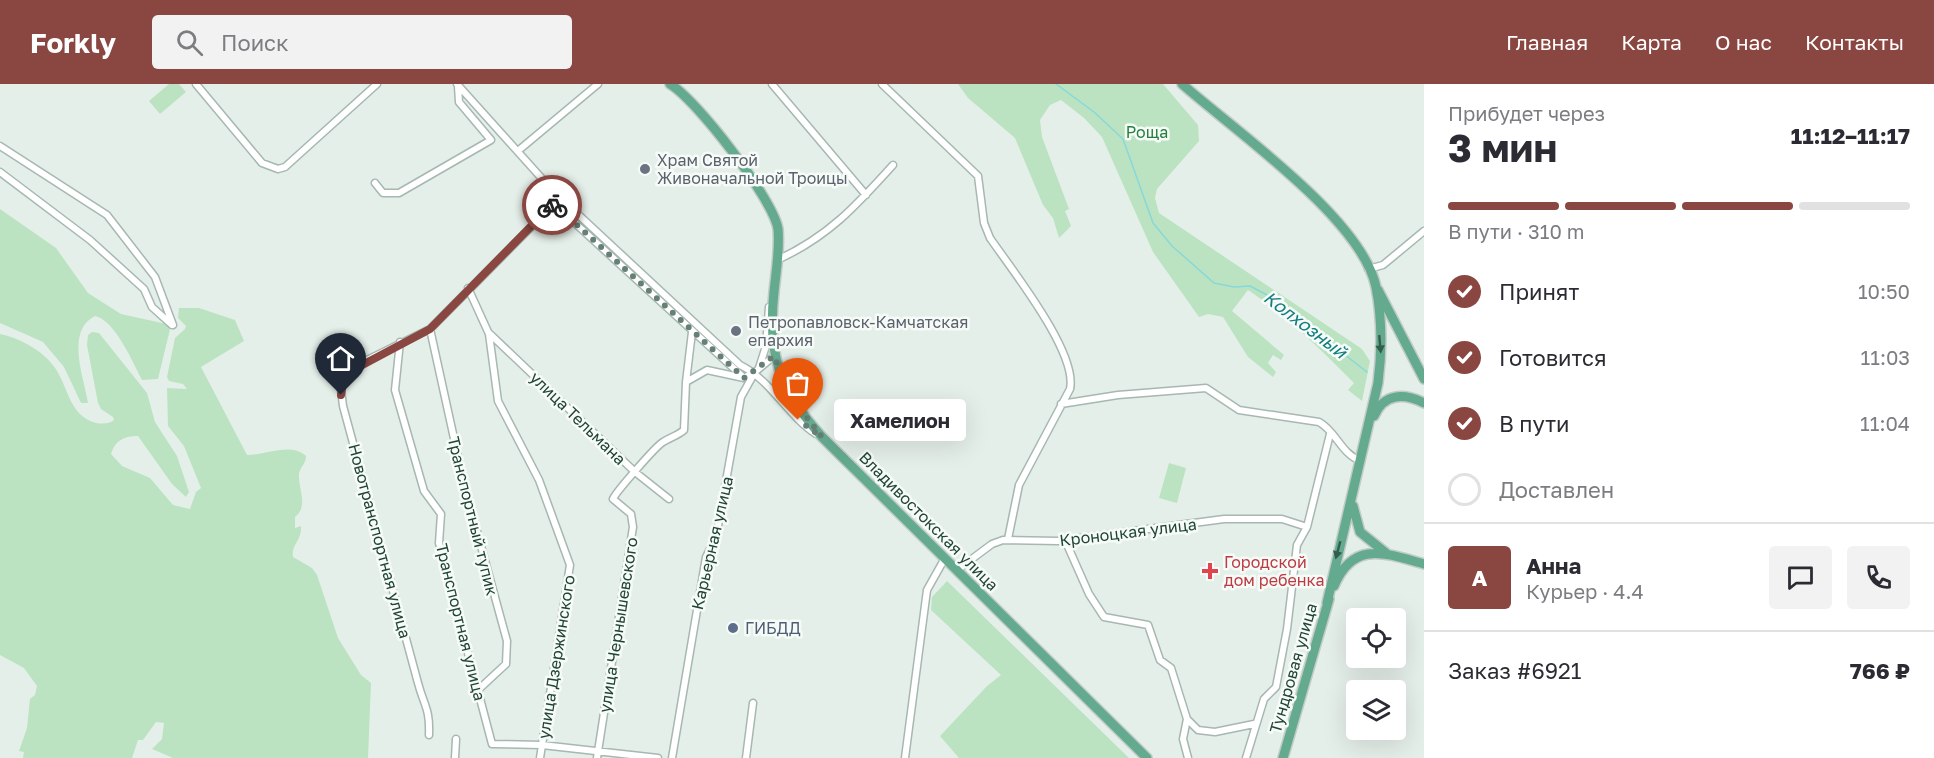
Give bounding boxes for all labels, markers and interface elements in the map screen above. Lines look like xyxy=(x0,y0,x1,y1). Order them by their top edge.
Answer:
search box xyxy=(152,15,572,69)
text: Forkly xyxy=(30,26,116,59)
icon: search xyxy=(173,26,206,59)
text: Поиск xyxy=(221,29,289,56)
text: Главная xyxy=(1506,29,1588,55)
text: Карта xyxy=(1621,29,1682,55)
text: О нас xyxy=(1715,29,1772,55)
text: Контакты xyxy=(1805,29,1904,55)
text: Прибудет через xyxy=(1448,101,1605,125)
park label: Роща xyxy=(1126,122,1168,142)
text: 11:12–11:17 xyxy=(1791,122,1910,149)
text: 3 мин xyxy=(1448,124,1557,171)
place label: Храм Святой Живоначальной Троицы xyxy=(657,150,848,188)
marker: Храм Святой Живоначальной Троицы xyxy=(638,162,652,176)
courier xyxy=(522,175,582,235)
icon: bike xyxy=(536,189,569,222)
text: В пути · 310 m xyxy=(1448,219,1585,243)
icon: check xyxy=(1448,275,1481,308)
text: Принят xyxy=(1499,278,1579,305)
text: 10:50 xyxy=(1858,279,1910,303)
water label: Колхозный xyxy=(1260,286,1352,363)
place label: Петропавловск-Камчатская епархия xyxy=(748,312,968,350)
marker: Петропавловск-Камчатская епархия xyxy=(729,324,743,338)
pin xyxy=(315,333,366,395)
one-way arrow xyxy=(1375,334,1385,353)
icon: check xyxy=(1448,341,1481,374)
icon: home xyxy=(324,342,357,375)
text: Готовится xyxy=(1499,344,1607,371)
text: 11:03 xyxy=(1861,345,1910,369)
pin xyxy=(772,358,823,420)
street label: улица Тельмана xyxy=(526,367,630,469)
icon: bag xyxy=(781,367,814,400)
callout: Хамелион xyxy=(834,399,966,441)
icon: check xyxy=(1448,407,1481,440)
text: Хамелион xyxy=(850,408,950,432)
text: В пути xyxy=(1499,410,1569,437)
text: 11:04 xyxy=(1860,411,1910,435)
street label: Транспортный тупик xyxy=(444,434,502,598)
street label: Новотранспортная улица xyxy=(344,441,416,641)
street label: Владивостокская улица xyxy=(855,447,1003,595)
street label: Карьерная улица xyxy=(687,474,737,612)
text: Доставлен xyxy=(1499,476,1614,503)
street label: Кроноцкая улица xyxy=(1058,514,1198,550)
street label: улица Чернышевского xyxy=(594,536,642,714)
street label: Транспортная улица xyxy=(432,541,490,703)
one-way arrow xyxy=(1333,541,1343,559)
button: chat xyxy=(1769,546,1832,609)
button: phone xyxy=(1847,546,1910,609)
place label: Городской дом ребенка xyxy=(1224,552,1325,590)
text: Анна xyxy=(1526,552,1581,579)
marker: Городской дом ребенка xyxy=(1201,562,1219,580)
text: А xyxy=(1472,564,1487,591)
street label: улица Дзержинского xyxy=(533,573,579,741)
text: Курьер · 4.4 xyxy=(1526,579,1644,603)
street label: Тундровая улица xyxy=(1265,601,1321,735)
map controls xyxy=(1346,608,1406,740)
button: locate xyxy=(1346,608,1406,668)
place label: ГИБДД xyxy=(745,618,801,638)
marker: ГИБДД xyxy=(726,621,740,635)
text: Заказ #6921 xyxy=(1448,657,1581,684)
text: 766 ₽ xyxy=(1850,657,1910,684)
button: layers xyxy=(1346,680,1406,740)

